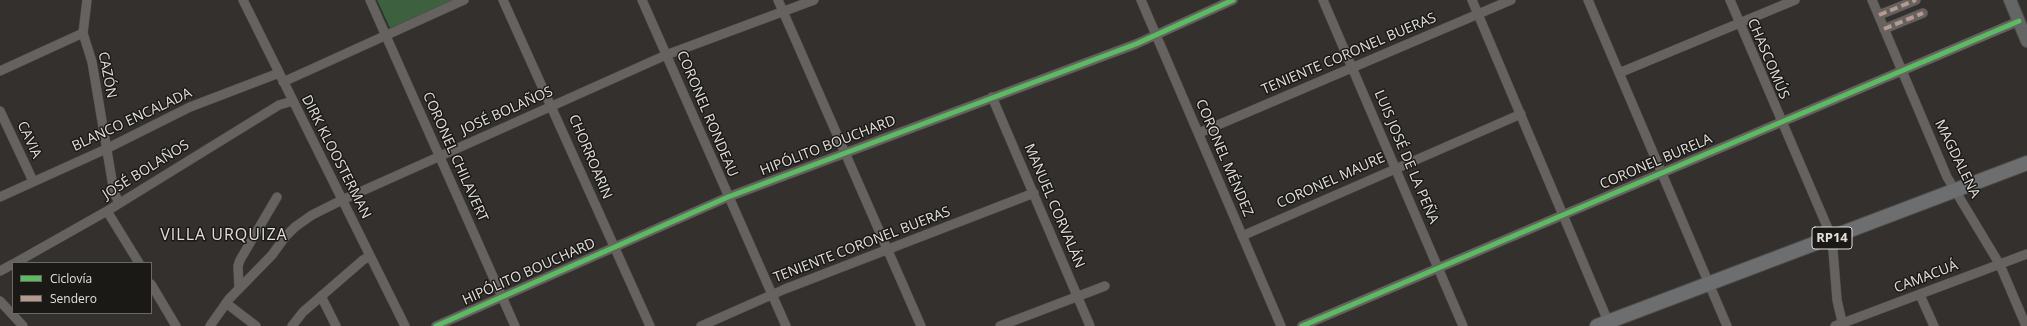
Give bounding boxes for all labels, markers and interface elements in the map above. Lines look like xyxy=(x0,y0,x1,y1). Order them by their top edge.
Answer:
street label: TENIENTE CORONEL BUERAS xyxy=(1259,10,1439,98)
street label: CHASCOMÚS xyxy=(1743,16,1793,102)
street label: CORONEL RONDEAU xyxy=(673,48,741,180)
street label: CAZÓN xyxy=(94,50,120,100)
street label: JOSÉ BOLAÑOS xyxy=(458,83,556,139)
street label: BLANCO ENCALADA xyxy=(69,85,195,155)
street label: LUIS JOSÉ DE LA PEÑA xyxy=(1370,88,1442,226)
street label: CORONEL CHILAVERT xyxy=(419,90,491,224)
street label: DIRK KLOOSTERMAN xyxy=(298,92,374,222)
street label: CORONEL MÉNDEZ xyxy=(1192,97,1256,219)
street label: CHORROARIN xyxy=(565,112,615,202)
street label: HIPÓLITO BOUCHARD xyxy=(758,112,898,180)
street label: MAGDALENA xyxy=(1931,117,1983,201)
street label: CAVIA xyxy=(13,119,45,161)
street label: CORONEL BURELA xyxy=(1597,131,1715,193)
street label: JOSÉ BOLAÑOS xyxy=(100,137,192,203)
street label: MANUEL CORVALÁN xyxy=(1020,141,1088,271)
street label: CORONEL MAURE xyxy=(1274,150,1388,212)
street label: TENIENTE CORONEL BUERAS xyxy=(771,203,953,287)
district label: VILLA URQUIZA xyxy=(160,225,288,245)
road number: RP14 xyxy=(1812,227,1852,249)
street label: HIPÓLITO BOUCHARD xyxy=(460,235,598,309)
street label: CAMACUÁ xyxy=(1892,257,1960,297)
legend xyxy=(12,262,152,314)
text: Ciclovía xyxy=(50,270,92,287)
text: Sendero xyxy=(50,290,97,307)

